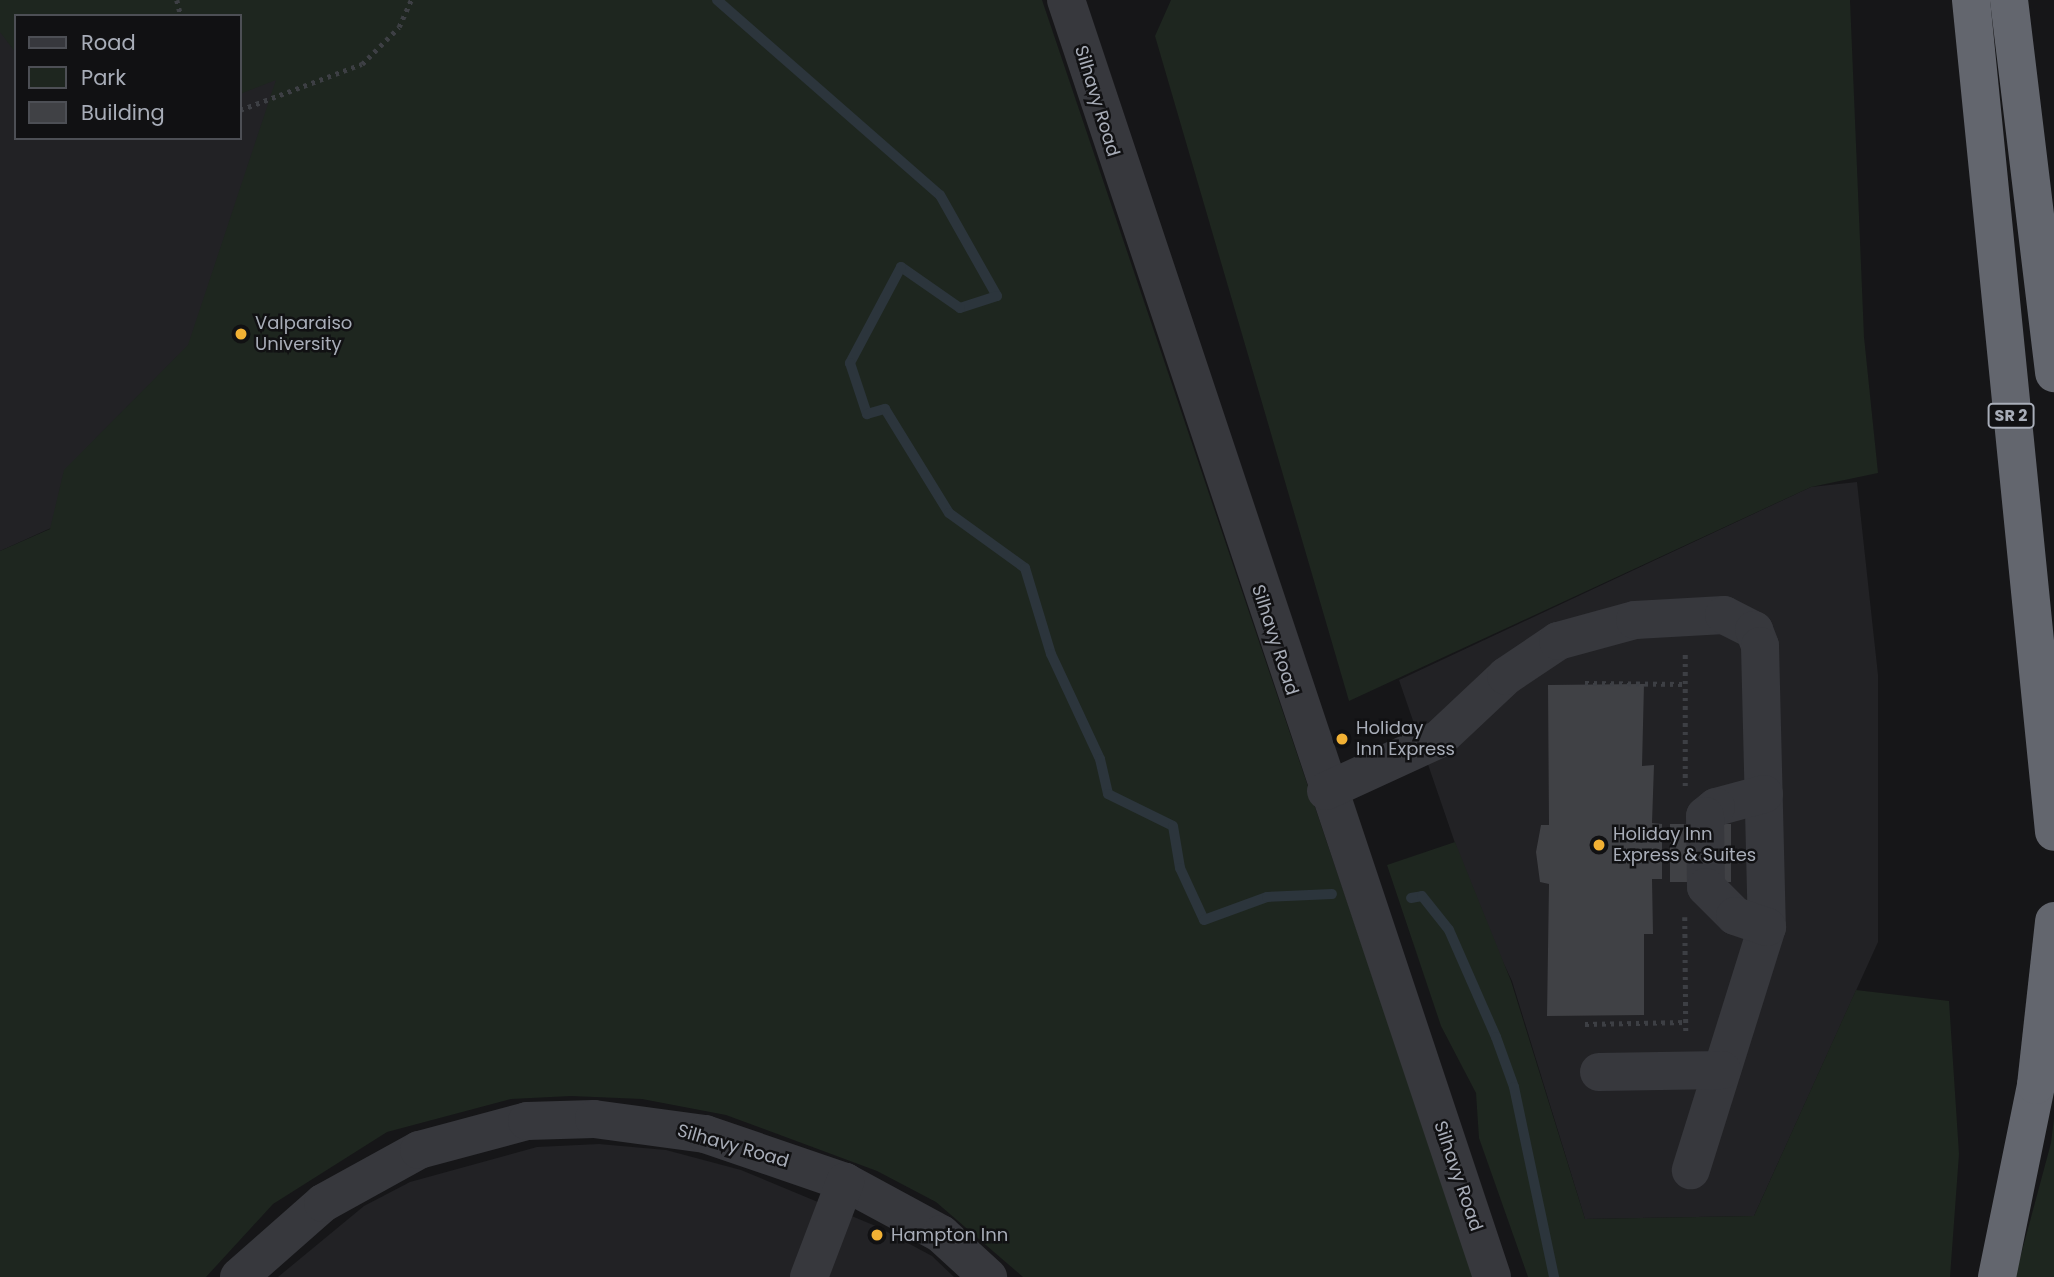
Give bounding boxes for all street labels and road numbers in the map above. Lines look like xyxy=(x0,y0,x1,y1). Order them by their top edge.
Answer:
street label: Silhavy Road xyxy=(1070,43,1124,159)
road number: SR 2 xyxy=(1986,404,2036,428)
street label: Silhavy Road xyxy=(1247,582,1303,698)
street label: Silhavy Road xyxy=(1429,1118,1487,1234)
street label: Silhavy Road xyxy=(675,1120,791,1172)

